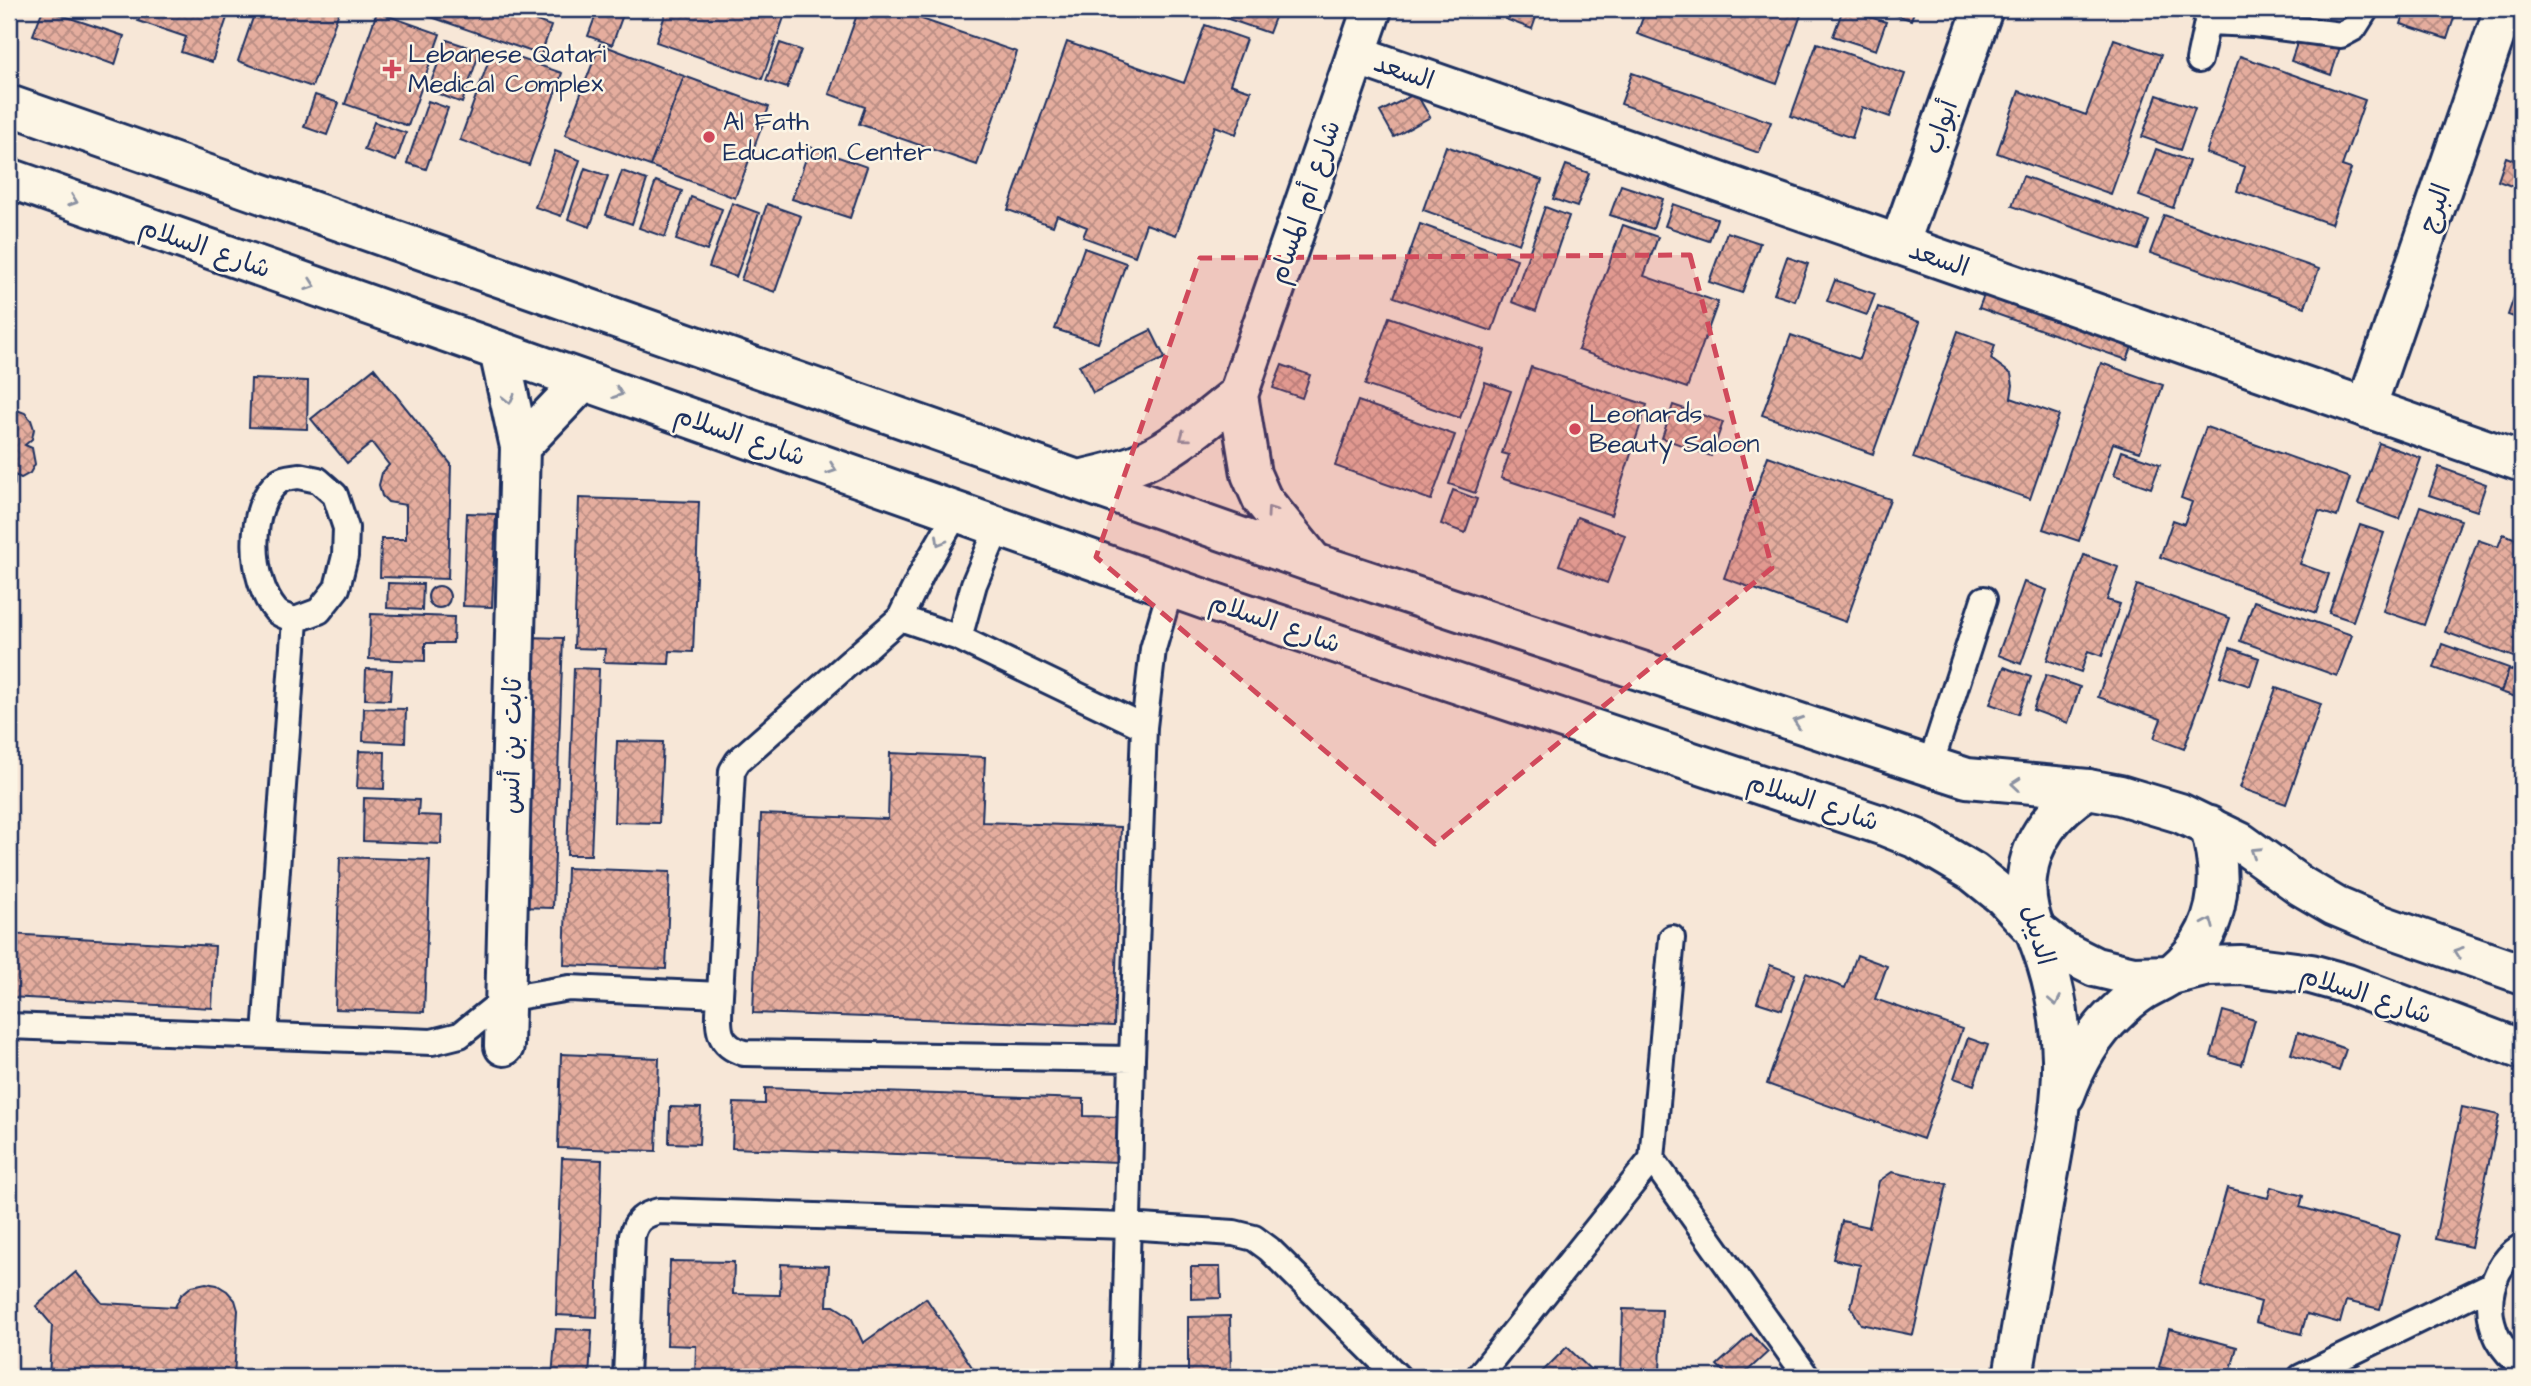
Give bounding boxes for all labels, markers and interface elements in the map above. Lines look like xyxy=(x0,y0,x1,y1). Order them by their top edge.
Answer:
place label: Lebanese Qatari Medical Complex xyxy=(408,36,606,102)
street label: السعد xyxy=(1369,45,1439,99)
marker: Lebanese Qatari Medical Complex xyxy=(382,59,402,79)
street label: أبواب xyxy=(1915,95,1967,159)
place label: Al Fath Education Center xyxy=(723,104,931,170)
street label: شارع أم المسام xyxy=(1260,115,1351,289)
marker: Al Fath Education Center xyxy=(701,129,717,145)
street label: البرج xyxy=(2410,179,2460,237)
one-way arrow xyxy=(67,193,79,207)
street label: شارع السلام xyxy=(134,209,275,288)
street label: السعد xyxy=(1904,232,1974,286)
one-way arrow xyxy=(304,277,316,291)
one-way arrow xyxy=(611,385,623,399)
one-way arrow xyxy=(501,393,516,405)
place label: Leonards Beauty Saloon xyxy=(1589,396,1759,464)
street label: شارع السلام xyxy=(669,397,810,476)
marker: Leonards Beauty Saloon xyxy=(1567,421,1583,437)
one-way arrow xyxy=(1179,429,1192,441)
one-way arrow xyxy=(826,461,838,475)
one-way arrow xyxy=(1266,506,1279,519)
one-way arrow xyxy=(935,533,948,546)
street label: شارع السلام xyxy=(1204,584,1345,663)
street label: ثابت بن أنس xyxy=(493,676,531,814)
one-way arrow xyxy=(1792,716,1804,731)
street label: شارع السلام xyxy=(1742,764,1883,841)
one-way arrow xyxy=(2010,777,2021,792)
one-way arrow xyxy=(2250,848,2263,861)
street label: الديبل xyxy=(2012,901,2064,969)
one-way arrow xyxy=(2201,918,2215,930)
one-way arrow xyxy=(2452,946,2464,960)
street label: شارع السلام xyxy=(2295,957,2436,1034)
one-way arrow xyxy=(2046,995,2061,1007)

